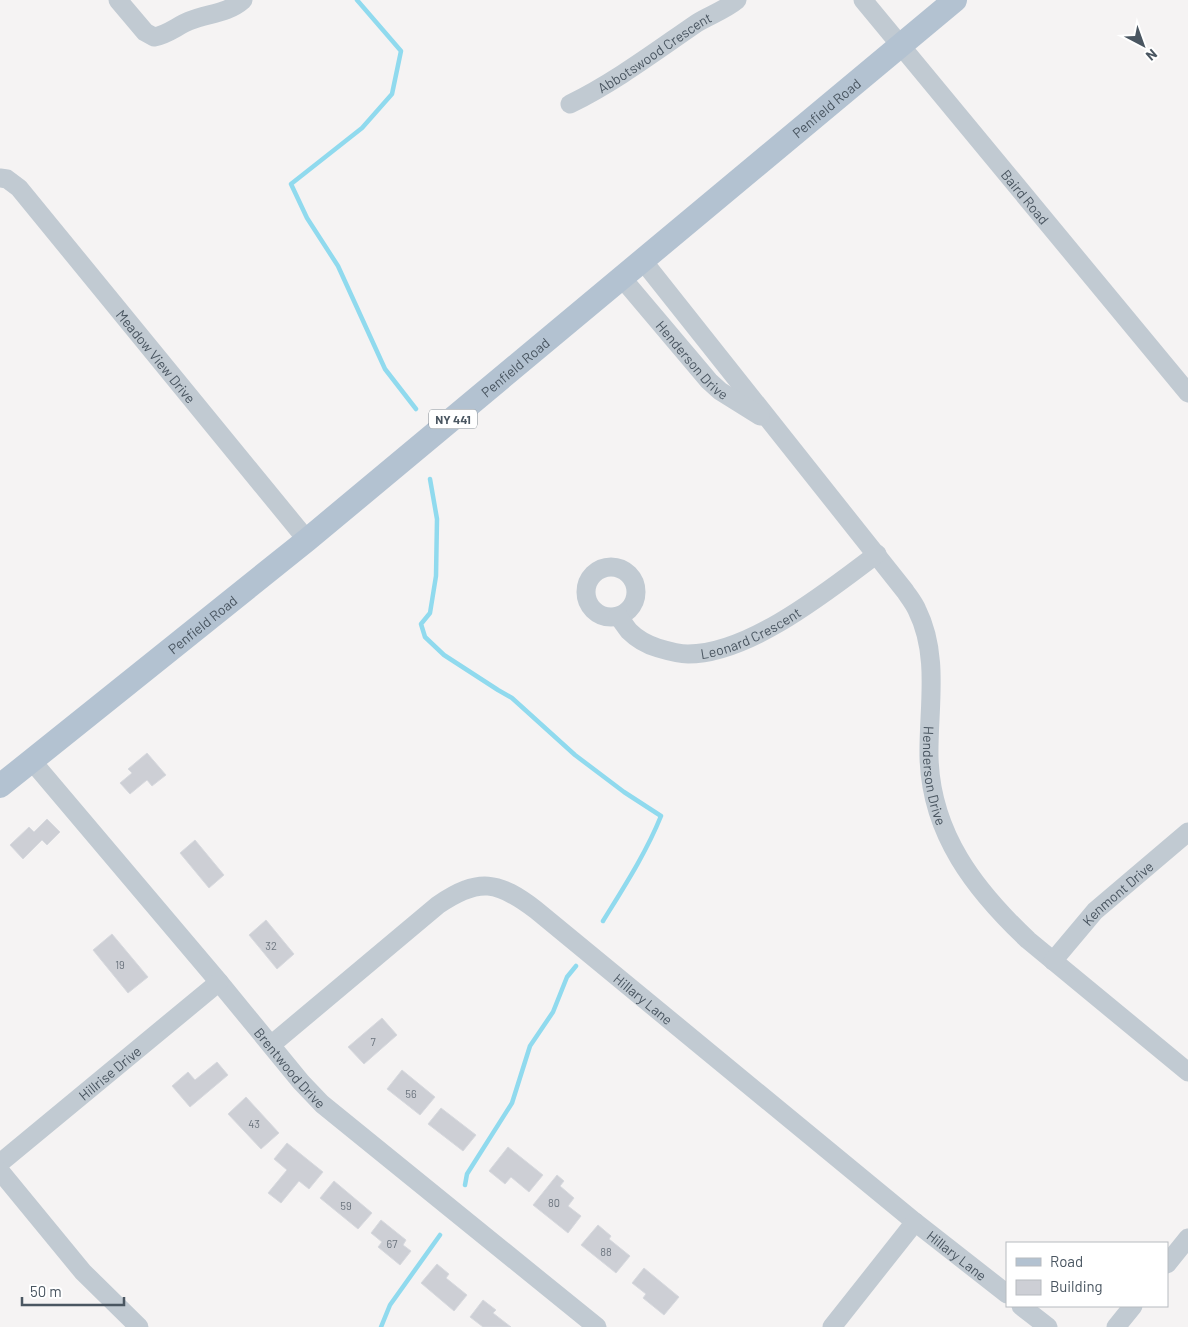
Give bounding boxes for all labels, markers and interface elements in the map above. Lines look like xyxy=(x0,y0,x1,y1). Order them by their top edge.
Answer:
street label: Abbotswood Crescent xyxy=(594,8,714,96)
north arrow xyxy=(1118,20,1168,70)
text: N xyxy=(1143,46,1161,65)
street label: Penfield Road xyxy=(788,74,864,141)
street label: Baird Road xyxy=(998,166,1053,227)
street label: Meadow View Drive xyxy=(113,306,200,406)
street label: Henderson Drive xyxy=(653,317,732,403)
street label: Penfield Road xyxy=(477,333,553,400)
road number: NY 441 xyxy=(429,409,477,428)
street label: Penfield Road xyxy=(164,591,240,657)
street label: Leonard Crescent xyxy=(699,603,804,662)
street label: Henderson Drive xyxy=(920,726,951,827)
street label: Kenmont Drive xyxy=(1078,857,1156,929)
house number: 32 xyxy=(265,939,277,952)
house number: 19 xyxy=(115,958,125,971)
street label: Hillary Lane xyxy=(611,969,676,1028)
street label: Brentwood Drive xyxy=(251,1024,330,1111)
house number: 7 xyxy=(370,1035,376,1048)
street label: Hillrise Drive xyxy=(75,1042,144,1103)
house number: 56 xyxy=(405,1087,417,1100)
house number: 43 xyxy=(248,1117,260,1130)
house number: 80 xyxy=(548,1196,560,1209)
house number: 59 xyxy=(340,1199,352,1212)
street label: Hillary Lane xyxy=(924,1226,990,1284)
house number: 67 xyxy=(387,1237,397,1250)
legend xyxy=(1006,1242,1168,1307)
house number: 88 xyxy=(600,1245,612,1258)
text: Road xyxy=(1050,1252,1083,1270)
scale bar xyxy=(22,1274,125,1306)
text: Building xyxy=(1050,1277,1103,1295)
text: 50 m xyxy=(30,1282,62,1300)

